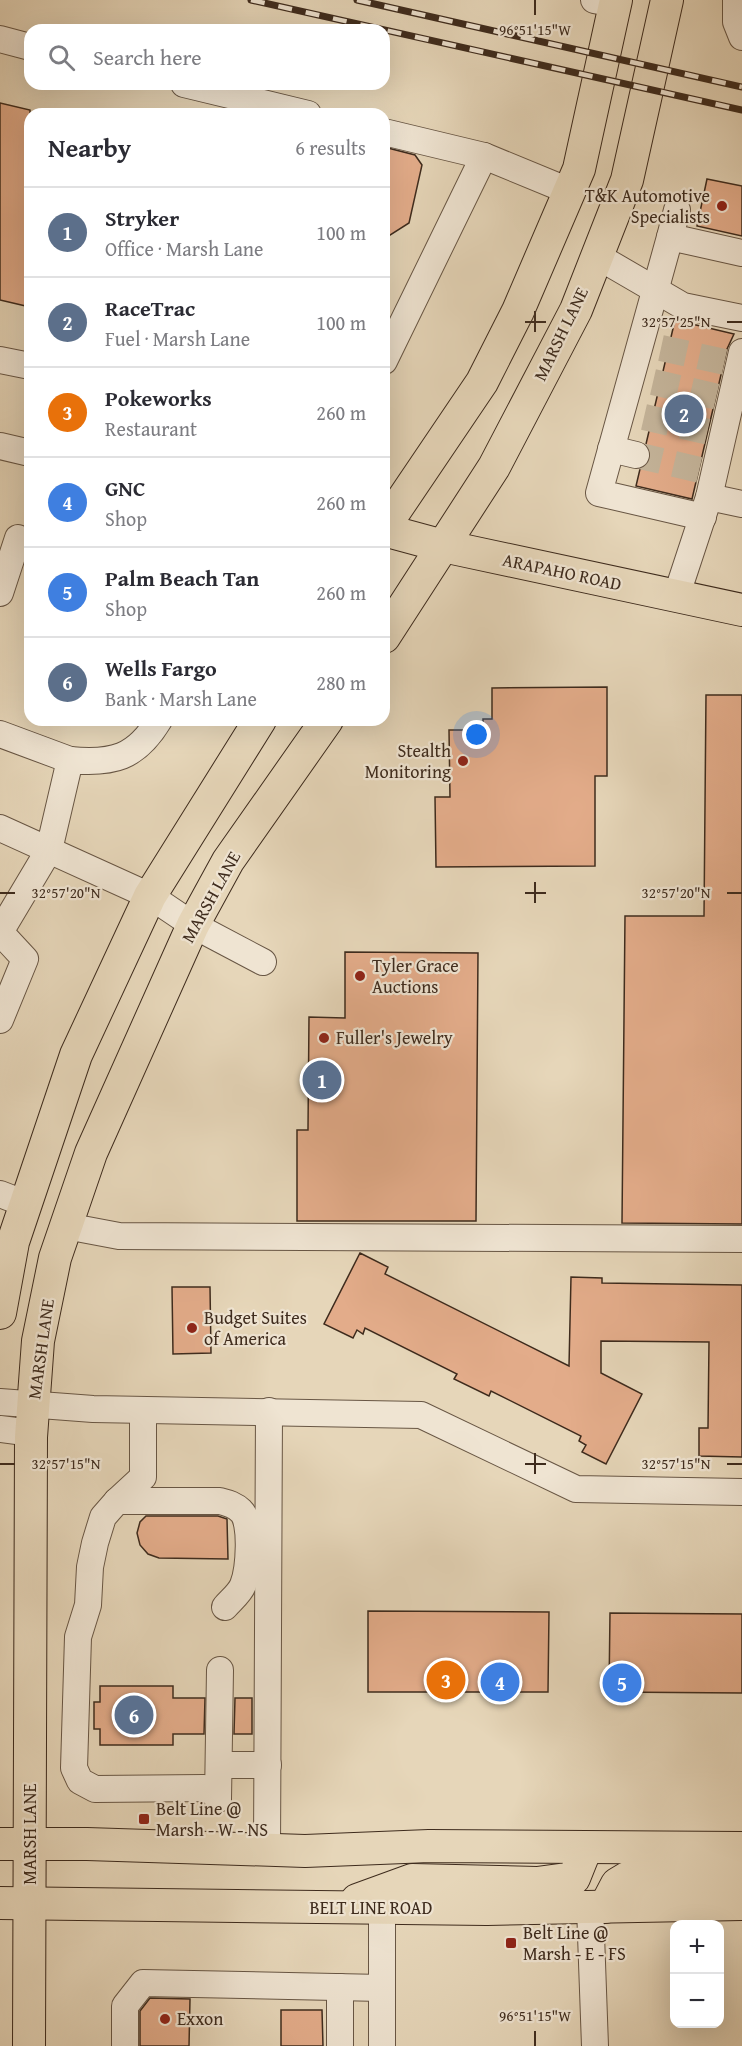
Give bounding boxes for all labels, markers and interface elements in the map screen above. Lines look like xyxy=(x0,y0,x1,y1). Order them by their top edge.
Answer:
text: 96°51'15"W xyxy=(499,19,571,40)
search box xyxy=(24,24,390,90)
icon: search xyxy=(45,41,78,74)
text: Search here xyxy=(93,41,202,73)
text: Nearby xyxy=(48,128,131,167)
text: 6 results xyxy=(295,133,366,162)
place label: T&K Automotive Specialists xyxy=(585,182,710,230)
marker: T&K Automotive Specialists xyxy=(715,199,729,213)
text: Stryker xyxy=(105,202,179,234)
text: 1 xyxy=(62,218,73,247)
text: 100 m xyxy=(316,218,366,247)
text: Office · Marsh Lane xyxy=(105,234,263,263)
street label: MARSH LANE xyxy=(526,282,595,385)
text: RaceTrac xyxy=(105,292,195,324)
text: 2 xyxy=(62,308,73,337)
text: 100 m xyxy=(316,308,366,337)
text: 32°57'25"N xyxy=(642,311,711,332)
text: Fuel · Marsh Lane xyxy=(105,324,250,353)
text: Pokeworks xyxy=(105,382,212,414)
pin: 2 xyxy=(664,392,704,436)
text: 3 xyxy=(62,398,73,427)
text: 260 m xyxy=(316,398,366,427)
text: Restaurant xyxy=(105,414,197,443)
text: GNC xyxy=(105,472,146,504)
text: 4 xyxy=(62,488,73,517)
text: 260 m xyxy=(316,488,366,517)
text: Shop xyxy=(105,504,147,533)
street label: ARAPAHO ROAD xyxy=(500,546,624,597)
text: Palm Beach Tan xyxy=(105,562,259,594)
text: 5 xyxy=(62,578,73,607)
text: 260 m xyxy=(316,578,366,607)
text: Shop xyxy=(105,594,147,623)
text: Wells Fargo xyxy=(105,652,217,684)
text: 6 xyxy=(62,668,73,697)
text: 280 m xyxy=(316,668,366,697)
text: Bank · Marsh Lane xyxy=(105,684,257,713)
your location xyxy=(462,720,491,749)
place label: Stealth Monitoring xyxy=(365,737,451,785)
marker: Stealth Monitoring xyxy=(456,754,470,768)
street label: MARSH LANE xyxy=(174,846,247,948)
text: 32°57'20"N xyxy=(32,882,101,903)
text: 32°57'20"N xyxy=(642,882,711,903)
place label: Tyler Grace Auctions xyxy=(372,952,459,1000)
marker: Tyler Grace Auctions xyxy=(353,969,367,983)
place label: Fuller's Jewelry xyxy=(336,1024,453,1051)
marker: Fuller's Jewelry xyxy=(317,1031,331,1045)
pin: 1 xyxy=(302,1058,342,1102)
street label: MARSH LANE xyxy=(20,1297,61,1401)
place label: Budget Suites of America xyxy=(204,1304,307,1352)
marker: Budget Suites of America xyxy=(185,1321,199,1335)
text: 32°57'15"N xyxy=(32,1453,101,1474)
text: 32°57'15"N xyxy=(642,1453,711,1474)
pin: 3 xyxy=(426,1658,466,1702)
pin: 4 xyxy=(480,1660,520,1704)
pin: 5 xyxy=(602,1660,642,1706)
pin: 6 xyxy=(114,1692,154,1738)
street label: MARSH LANE xyxy=(16,1783,43,1885)
place label: Belt Line @ Marsh - W - NS xyxy=(156,1795,268,1843)
marker: Belt Line @ Marsh - W - NS xyxy=(137,1812,151,1826)
street label: BELT LINE ROAD xyxy=(310,1894,432,1921)
place label: Belt Line @ Marsh - E - FS xyxy=(523,1919,626,1967)
map controls xyxy=(670,1920,724,2028)
button: + xyxy=(670,1920,724,1974)
marker: Belt Line @ Marsh - E - FS xyxy=(504,1936,518,1950)
button: − xyxy=(670,1974,724,2028)
place label: Exxon xyxy=(177,2005,223,2032)
text: 96°51'15"W xyxy=(499,2005,571,2026)
marker: Exxon xyxy=(158,2012,172,2026)

